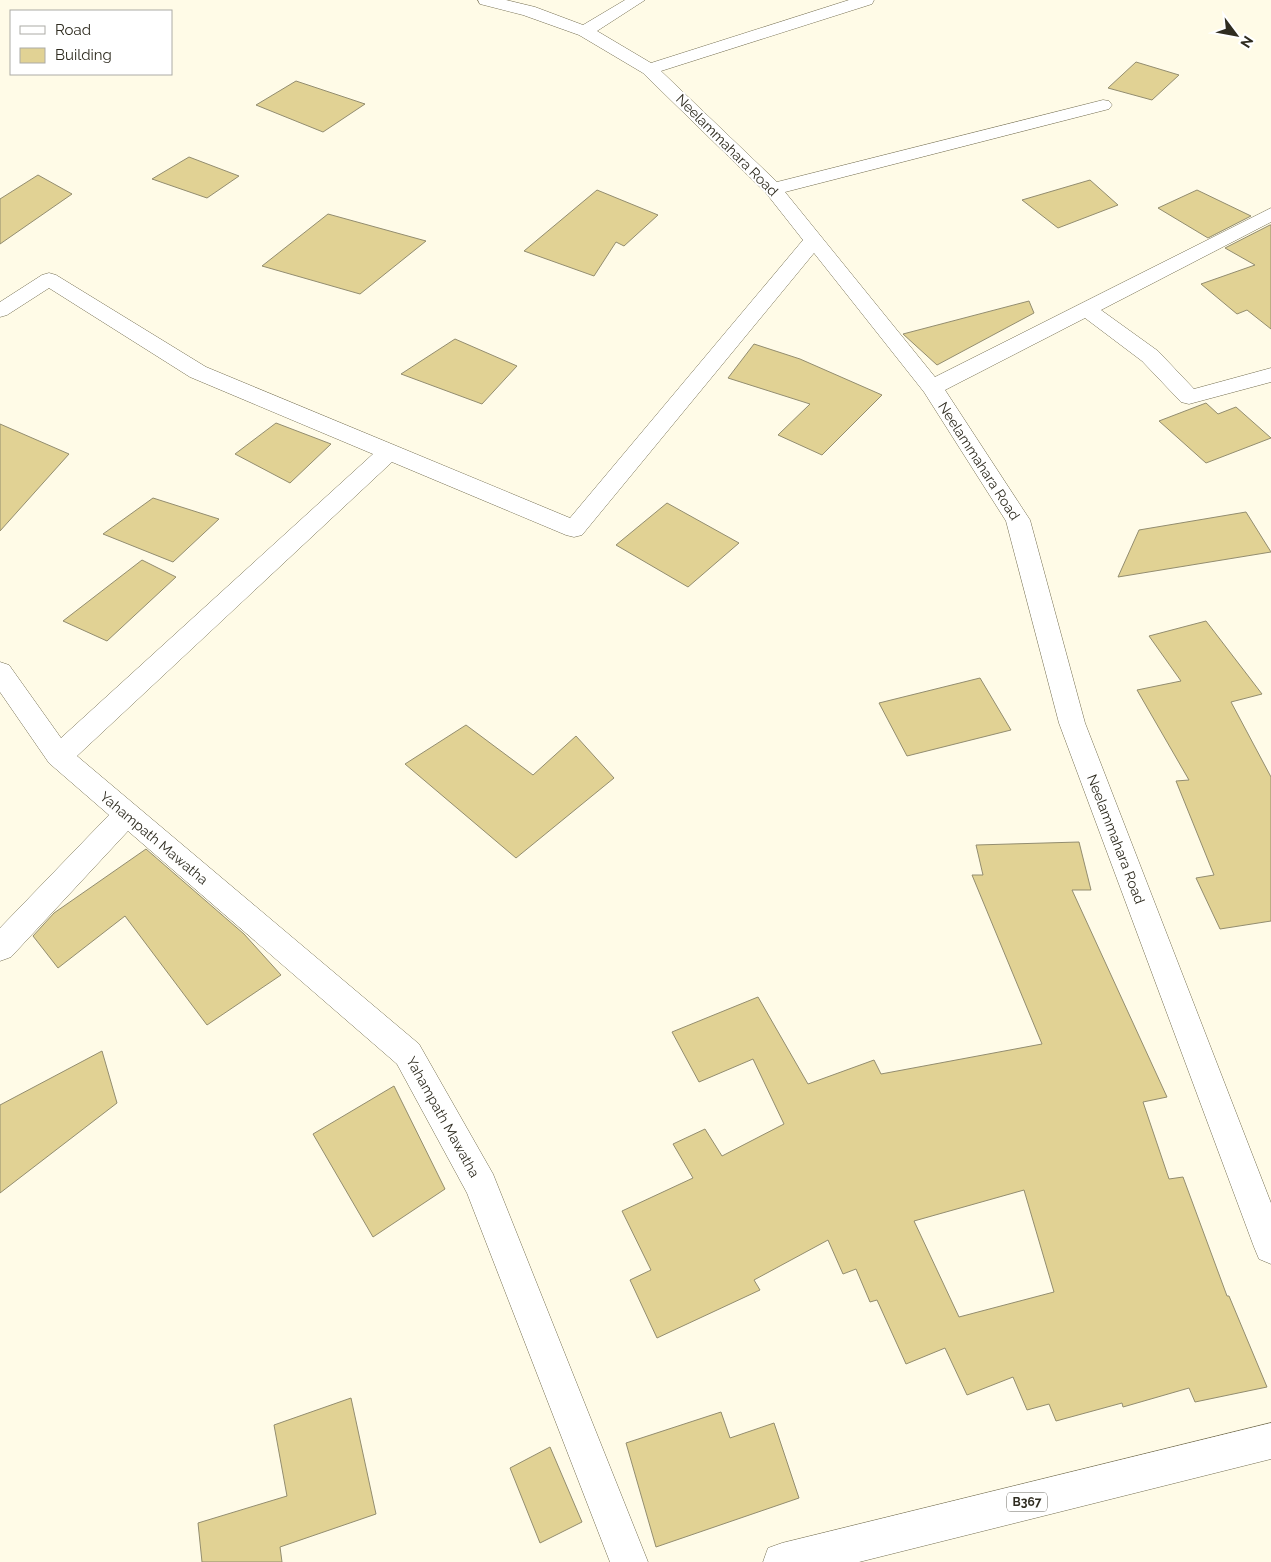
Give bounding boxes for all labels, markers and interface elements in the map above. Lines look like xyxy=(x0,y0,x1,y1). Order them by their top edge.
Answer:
legend xyxy=(10,10,172,75)
north arrow xyxy=(1211,10,1261,60)
text: Road xyxy=(55,21,91,39)
text: N xyxy=(1237,33,1257,51)
text: Building xyxy=(55,46,112,64)
street label: Neelammahara Road xyxy=(673,91,781,199)
street label: Neelammahara Road xyxy=(935,399,1023,523)
street label: Neelammahara Road xyxy=(1084,772,1148,906)
street label: Yahampath Mawatha xyxy=(97,788,211,888)
street label: Yahampath Mawatha xyxy=(403,1054,483,1180)
road number: B367 xyxy=(1007,1492,1047,1511)

